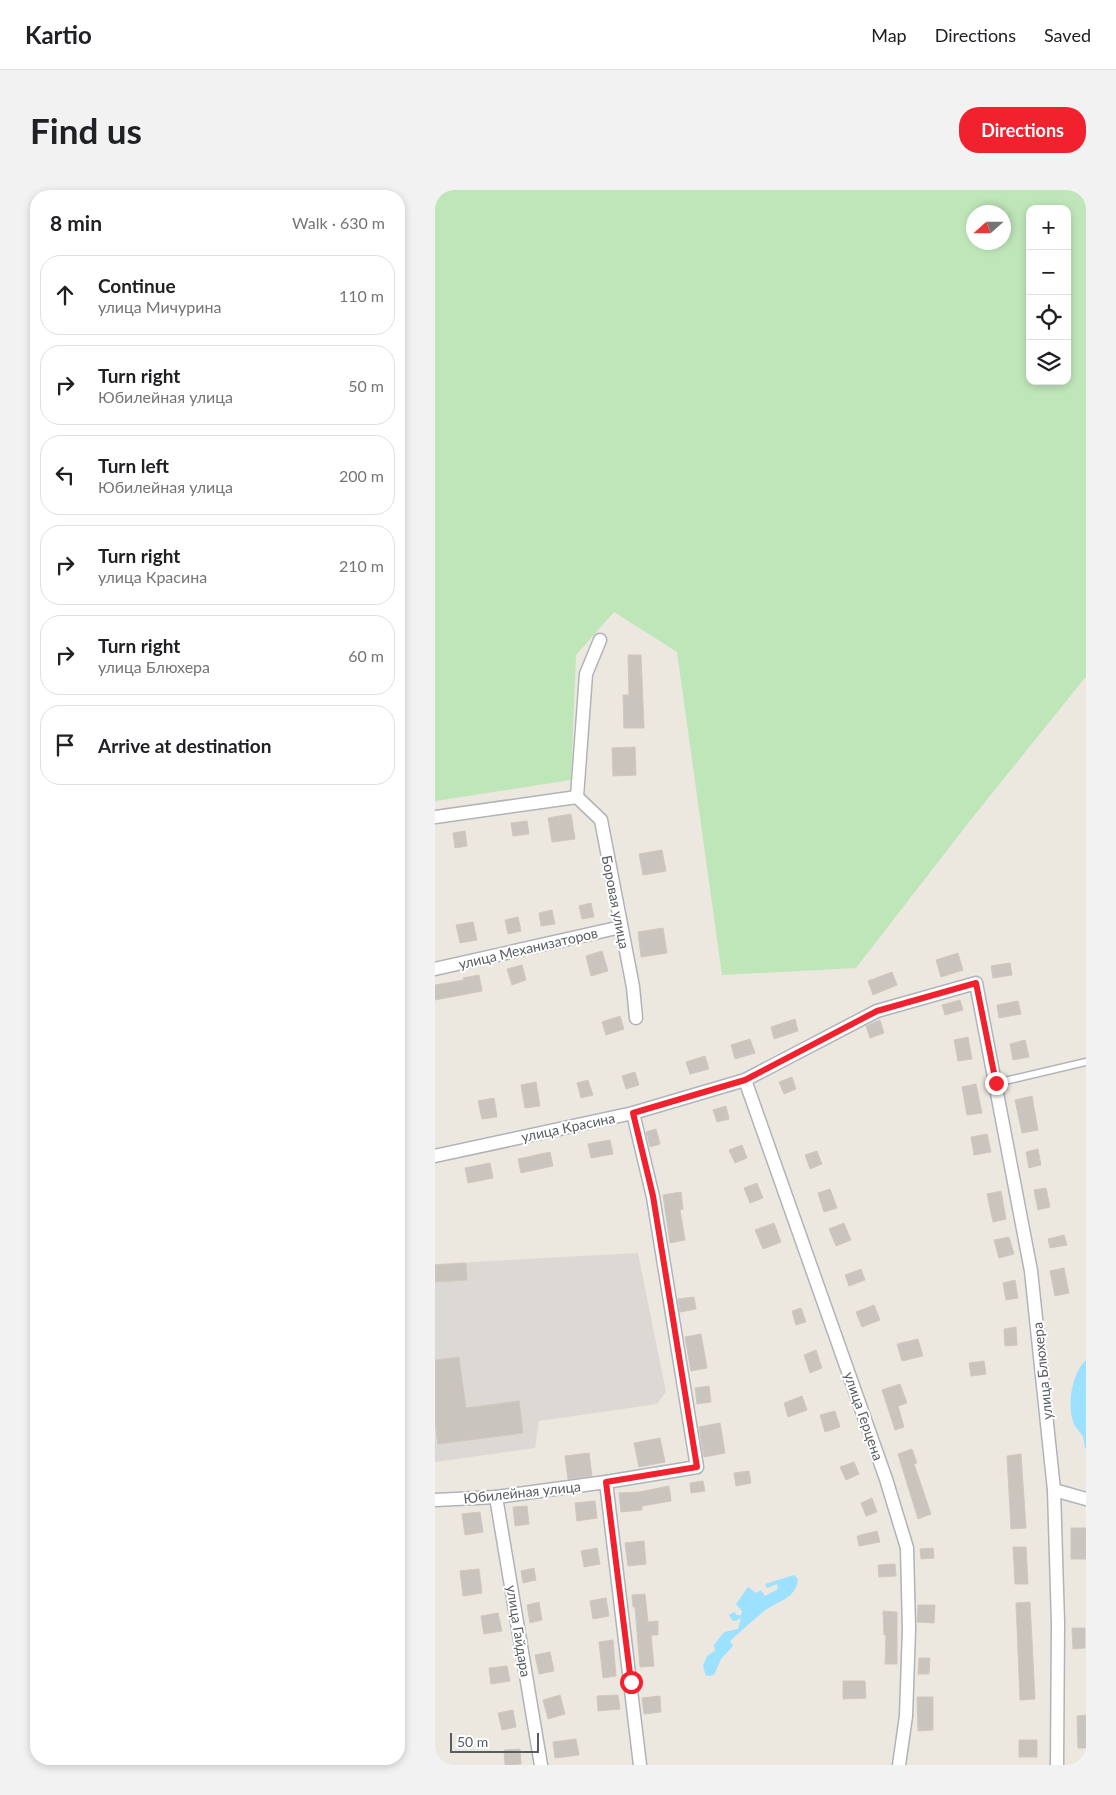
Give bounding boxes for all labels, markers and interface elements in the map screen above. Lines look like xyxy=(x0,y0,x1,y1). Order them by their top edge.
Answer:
text: Kartio xyxy=(25,20,92,49)
text: Map xyxy=(871,24,907,46)
text: Directions xyxy=(935,24,1016,46)
text: Saved xyxy=(1044,24,1091,46)
button: Directions xyxy=(959,107,1086,153)
text: Find us xyxy=(30,109,142,151)
north arrow xyxy=(966,205,1011,250)
map controls xyxy=(1026,205,1071,385)
button: + xyxy=(1026,205,1071,250)
text: 8 min xyxy=(50,210,102,235)
text: Walk · 630 m xyxy=(292,213,385,232)
button: − xyxy=(1026,250,1071,295)
text: Continue xyxy=(98,274,176,297)
icon: ahead xyxy=(51,281,79,309)
text: 110 m xyxy=(339,286,384,305)
button: locate xyxy=(1026,295,1071,340)
text: улица Мичурина xyxy=(98,297,221,316)
button: layers xyxy=(1026,340,1071,385)
text: Turn right xyxy=(98,364,180,387)
icon: right xyxy=(51,371,79,399)
text: 50 m xyxy=(348,376,384,395)
text: Юбилейная улица xyxy=(98,387,233,406)
text: Turn left xyxy=(98,454,169,477)
icon: left xyxy=(51,461,79,489)
text: 200 m xyxy=(339,466,384,485)
text: Юбилейная улица xyxy=(98,477,233,496)
text: Turn right xyxy=(98,544,180,567)
icon: right xyxy=(51,551,79,579)
text: 210 m xyxy=(339,556,384,575)
text: улица Красина xyxy=(98,567,207,586)
text: Turn right xyxy=(98,634,180,657)
icon: right xyxy=(51,641,79,669)
text: 60 m xyxy=(348,646,384,665)
text: улица Блюхера xyxy=(98,657,210,676)
icon: arrive xyxy=(51,731,79,759)
text: Arrive at destination xyxy=(98,734,271,757)
street label: Боровая улица xyxy=(599,854,633,950)
street label: улица Механизаторов xyxy=(457,924,599,972)
route end xyxy=(985,1072,1008,1095)
street label: улица Красина xyxy=(520,1109,617,1145)
street label: улица Блюхера xyxy=(1028,1321,1056,1421)
street label: улица Герцена xyxy=(841,1369,887,1463)
street label: Юбилейная улица xyxy=(462,1477,582,1507)
street label: улица Гайдара xyxy=(503,1584,535,1678)
route start xyxy=(620,1671,643,1694)
scale bar xyxy=(450,1730,539,1753)
text: 50 m xyxy=(457,1733,488,1750)

